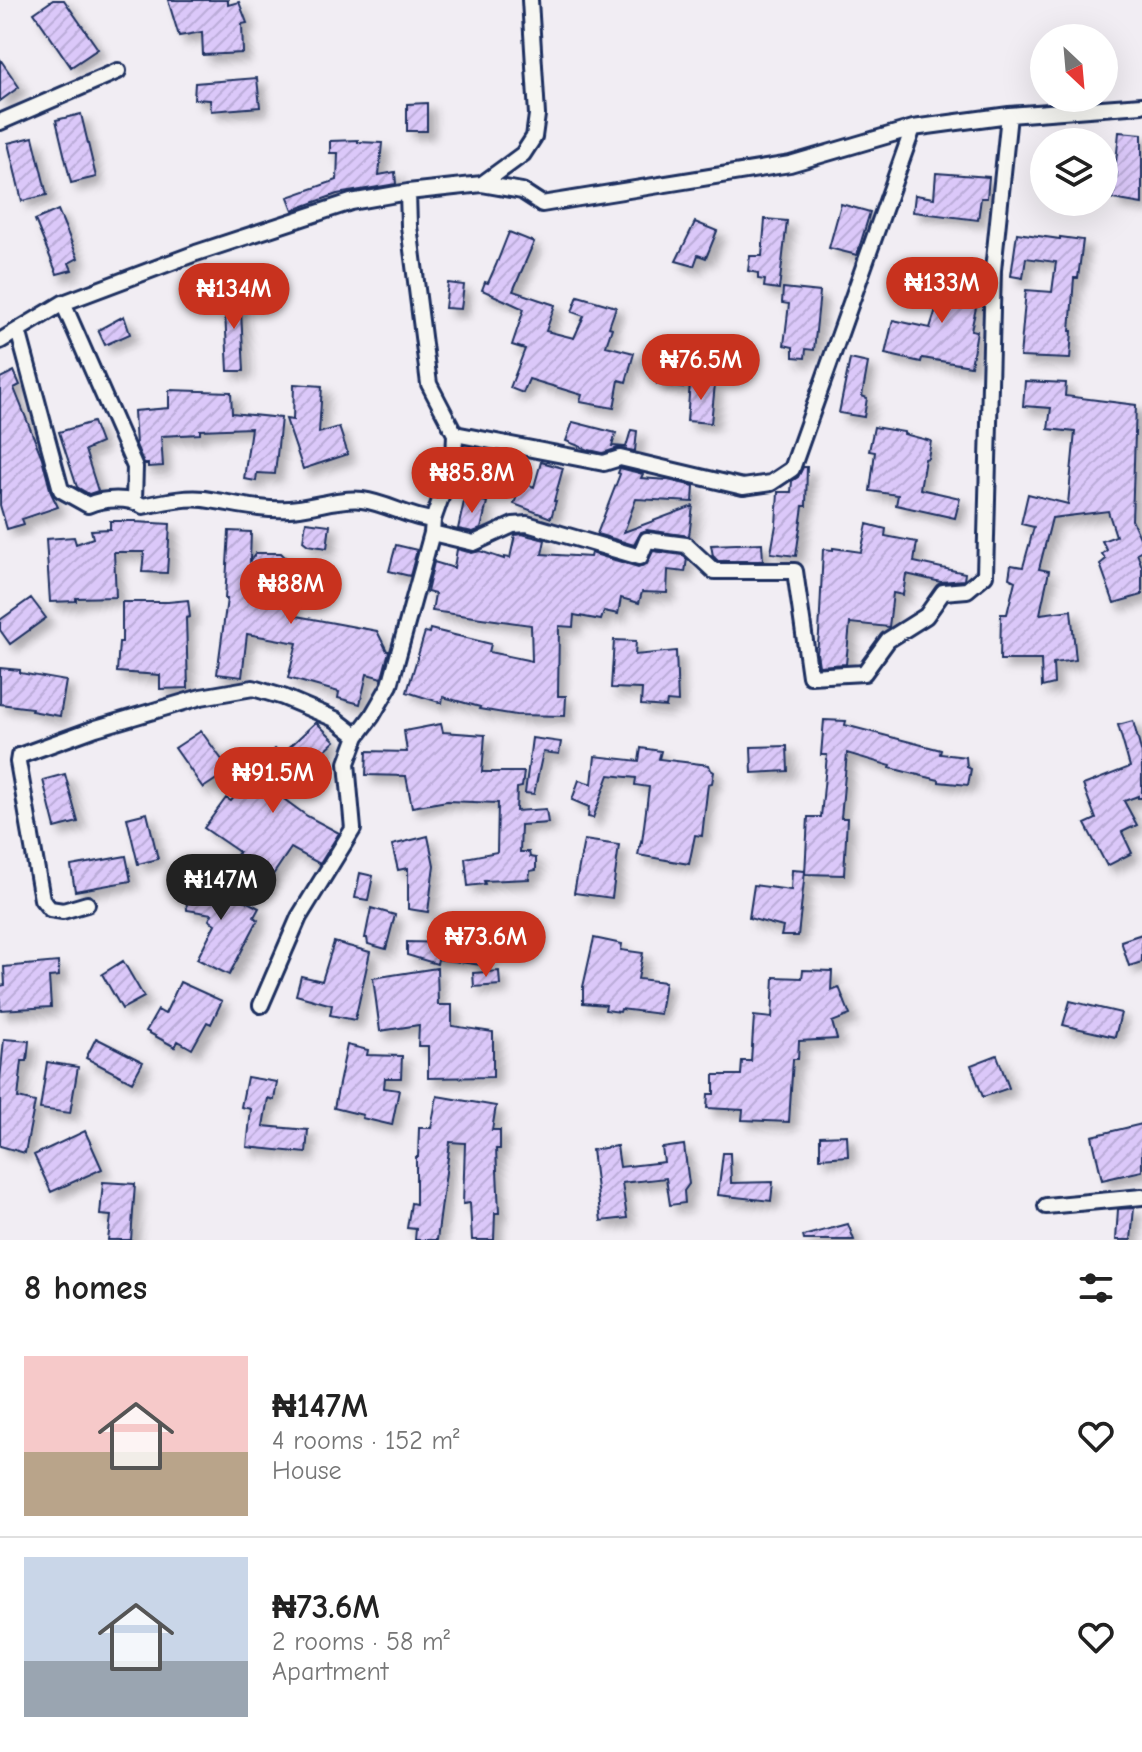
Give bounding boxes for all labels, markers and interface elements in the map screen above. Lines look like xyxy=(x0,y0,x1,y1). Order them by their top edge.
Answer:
north arrow xyxy=(1030,24,1118,112)
map controls xyxy=(1030,24,1118,216)
button: layers xyxy=(1030,128,1118,216)
pin: ₦133M xyxy=(886,257,998,325)
pin: ₦134M xyxy=(178,263,290,331)
text: ₦133M xyxy=(904,268,980,298)
text: ₦134M xyxy=(197,274,271,304)
pin: ₦76.5M xyxy=(636,334,766,402)
text: ₦76.5M xyxy=(660,345,742,375)
pin: ₦85.8M xyxy=(407,447,537,515)
text: ₦85.8M xyxy=(430,458,514,488)
pin: ₦88M xyxy=(244,558,338,626)
text: ₦88M xyxy=(258,569,324,599)
pin: ₦91.5M xyxy=(208,747,338,815)
text: ₦91.5M xyxy=(232,758,314,788)
pin: ₦147M xyxy=(165,854,277,922)
text: ₦147M xyxy=(184,865,258,895)
pin: ₦73.6M xyxy=(421,911,551,979)
text: ₦73.6M xyxy=(445,922,527,952)
icon: filters xyxy=(1074,1266,1118,1310)
text: 8 homes xyxy=(24,1268,147,1308)
text: ₦147M xyxy=(272,1386,368,1426)
icon: home xyxy=(88,1388,184,1484)
icon: heart xyxy=(1074,1414,1118,1458)
text: 4 rooms · 152 m² xyxy=(272,1426,460,1456)
text: House xyxy=(272,1456,342,1486)
text: ₦73.6M xyxy=(272,1587,380,1627)
icon: home xyxy=(88,1589,184,1685)
icon: heart xyxy=(1074,1615,1118,1659)
text: 2 rooms · 58 m² xyxy=(272,1627,450,1657)
text: Apartment xyxy=(272,1657,388,1687)

